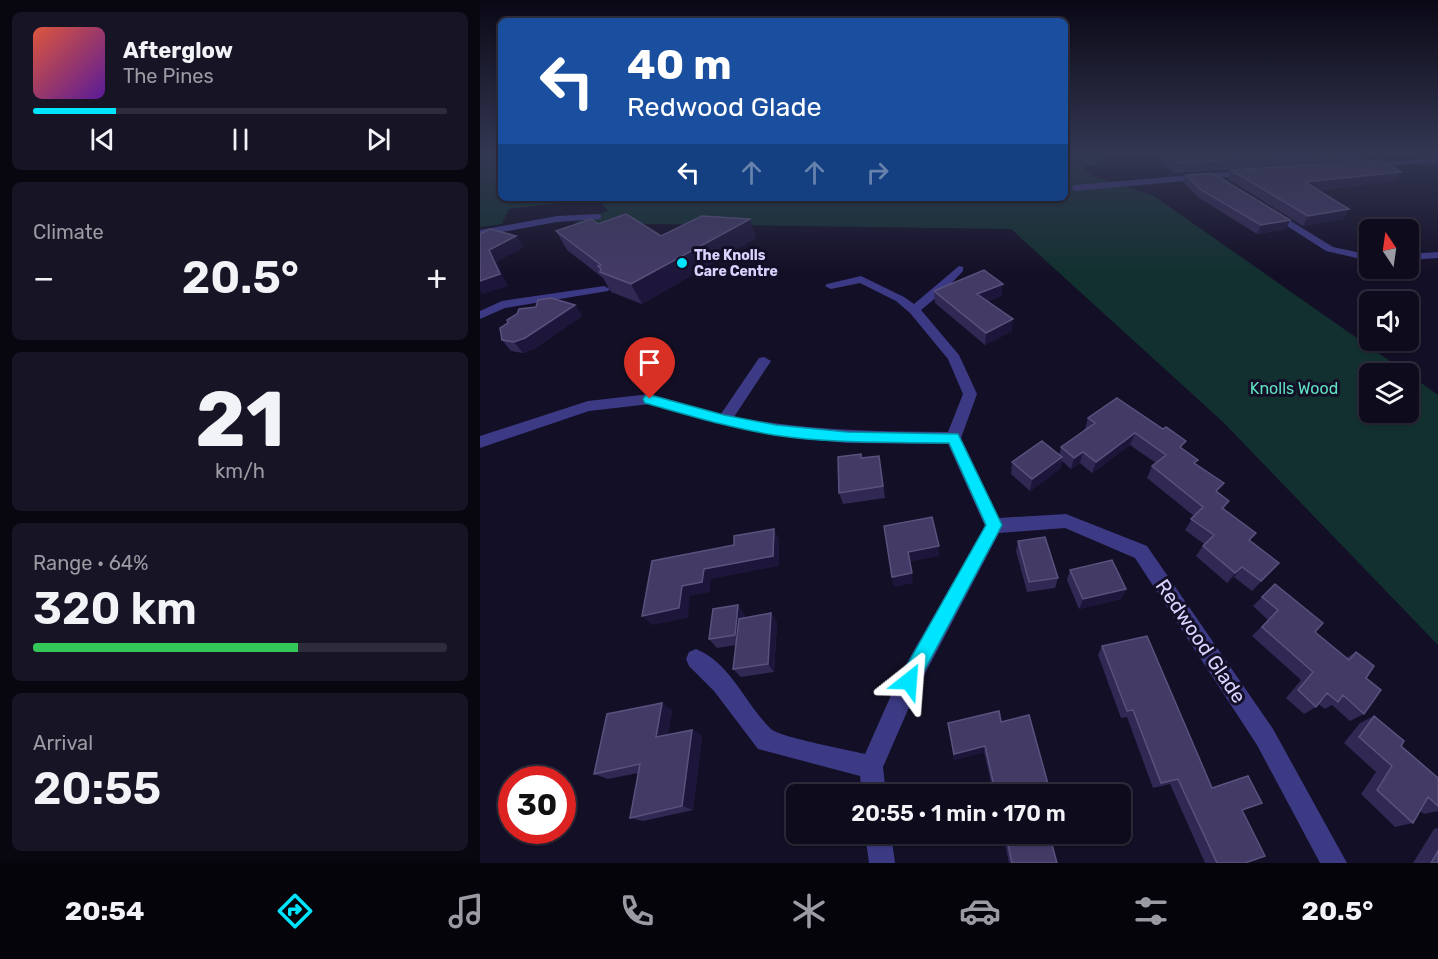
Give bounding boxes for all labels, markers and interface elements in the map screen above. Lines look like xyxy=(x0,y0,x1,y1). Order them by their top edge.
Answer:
text: Afterglow xyxy=(123,37,233,64)
text: 40 m xyxy=(627,40,732,90)
icon: left xyxy=(528,42,606,120)
text: The Pines xyxy=(123,64,214,88)
text: Redwood Glade xyxy=(627,91,822,123)
icon: previous xyxy=(86,123,119,156)
icon: pause xyxy=(224,123,257,156)
icon: next xyxy=(362,123,395,156)
icon: left xyxy=(672,156,705,189)
icon: ahead xyxy=(735,156,768,189)
icon: ahead xyxy=(798,156,831,189)
icon: right xyxy=(861,156,894,189)
north arrow xyxy=(1359,219,1419,279)
map controls xyxy=(1359,219,1419,423)
text: Climate xyxy=(33,220,104,244)
place label: The Knolls Care Centre xyxy=(694,247,778,280)
text: 20.5° xyxy=(182,251,299,304)
marker: The Knolls Care Centre xyxy=(675,256,689,270)
text: − xyxy=(33,258,54,297)
text: + xyxy=(426,258,447,297)
button: sound xyxy=(1359,291,1419,351)
pin xyxy=(624,337,675,399)
icon: arrive xyxy=(633,346,666,379)
button: layers xyxy=(1359,363,1419,423)
text: 21 xyxy=(195,373,285,466)
park label: Knolls Wood xyxy=(1250,379,1338,398)
text: km/h xyxy=(215,459,265,483)
text: Range · 64% xyxy=(33,551,149,575)
street label: Redwood Glade xyxy=(1151,575,1251,707)
text: 320 km xyxy=(33,582,197,635)
position arrow xyxy=(877,649,941,713)
text: Arrival xyxy=(33,731,93,755)
text: 20:55 xyxy=(33,762,161,815)
speed limit sign: 30 xyxy=(498,766,576,844)
text: 20:55 · 1 min · 170 m xyxy=(851,800,1066,827)
icon: directions xyxy=(274,890,316,932)
icon: music xyxy=(445,890,487,932)
icon: phone xyxy=(616,890,658,932)
icon: climate xyxy=(788,890,830,932)
icon: car xyxy=(959,890,1001,932)
icon: filters xyxy=(1130,890,1172,932)
text: 20:54 xyxy=(65,895,144,927)
text: 20.5° xyxy=(1301,895,1373,927)

